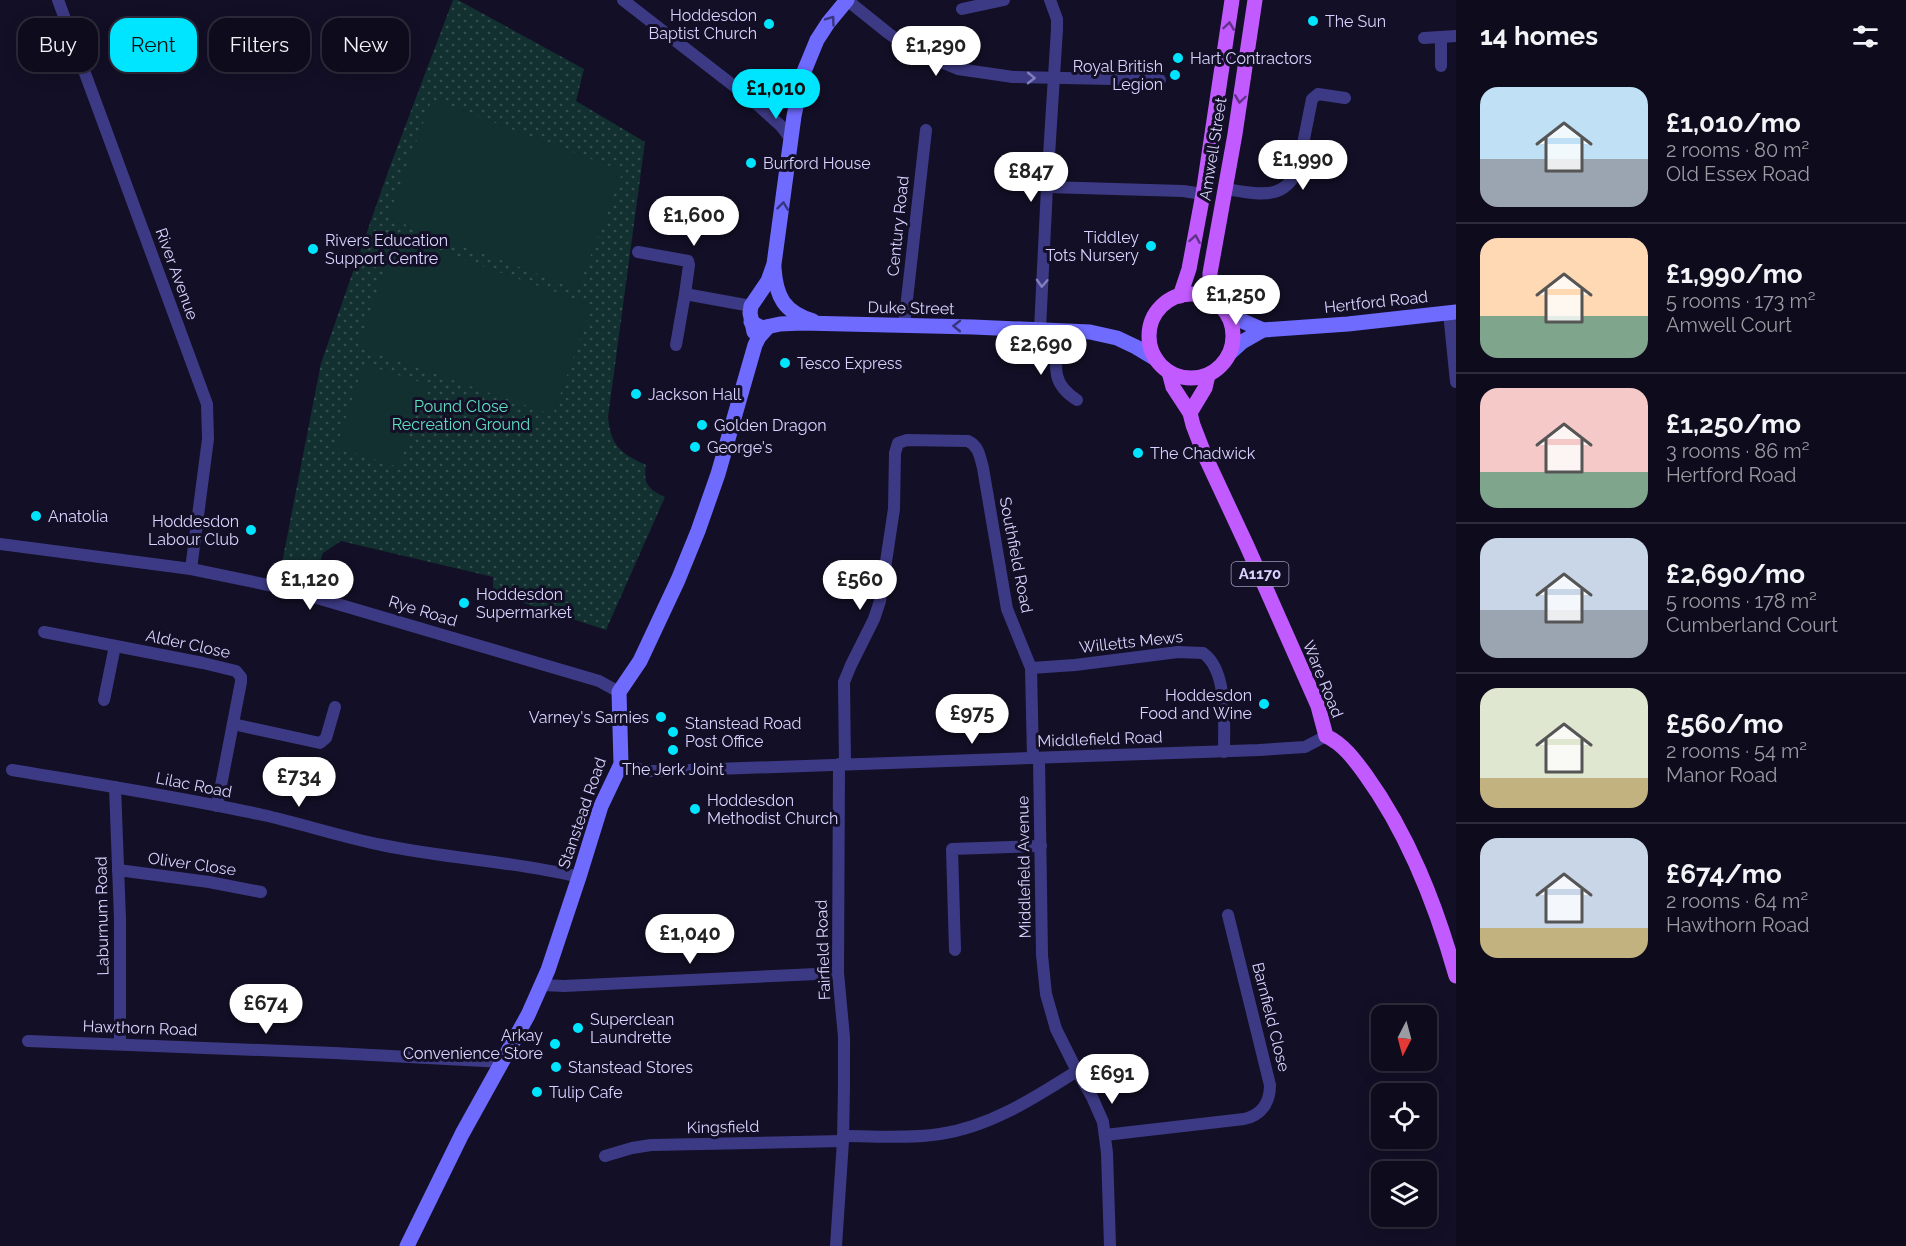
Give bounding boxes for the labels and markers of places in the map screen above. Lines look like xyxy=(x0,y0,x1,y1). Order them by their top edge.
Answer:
place label: Hoddesdon Baptist Church xyxy=(649,6,757,43)
place label: The Sun xyxy=(1325,12,1386,31)
marker: The Sun xyxy=(1306,14,1320,28)
marker: Hoddesdon Baptist Church xyxy=(762,17,776,31)
pin: £1,290 xyxy=(887,26,985,77)
place label: Hart Contractors xyxy=(1190,49,1312,68)
marker: Hart Contractors xyxy=(1171,51,1185,65)
place label: Royal British Legion xyxy=(1073,57,1163,94)
marker: Royal British Legion xyxy=(1168,68,1182,82)
pin: £1,010 xyxy=(727,69,825,120)
pin: £1,990 xyxy=(1254,140,1352,191)
pin: £847 xyxy=(995,152,1067,203)
place label: Burford House xyxy=(763,154,871,173)
marker: Burford House xyxy=(744,156,758,170)
pin: £1,600 xyxy=(645,196,743,247)
place label: Tiddley Tots Nursery xyxy=(1046,228,1139,265)
place label: Rivers Education Support Centre xyxy=(325,231,448,268)
marker: Tiddley Tots Nursery xyxy=(1144,239,1158,253)
marker: Rivers Education Support Centre xyxy=(306,242,320,256)
pin: £1,250 xyxy=(1187,275,1285,326)
pin: £2,690 xyxy=(992,325,1090,376)
place label: Tesco Express xyxy=(797,354,903,373)
marker: Tesco Express xyxy=(778,356,792,370)
place label: Jackson Hall xyxy=(648,385,742,404)
marker: Jackson Hall xyxy=(629,387,643,401)
place label: Golden Dragon xyxy=(714,416,827,435)
marker: Golden Dragon xyxy=(695,418,709,432)
place label: George's xyxy=(707,438,773,457)
marker: George's xyxy=(688,440,702,454)
place label: The Chadwick xyxy=(1150,444,1256,463)
marker: The Chadwick xyxy=(1131,446,1145,460)
place label: Anatolia xyxy=(48,507,108,526)
marker: Anatolia xyxy=(29,509,43,523)
place label: Hoddesdon Labour Club xyxy=(148,512,239,549)
marker: Hoddesdon Labour Club xyxy=(244,523,258,537)
pin: £1,120 xyxy=(261,560,359,611)
pin: £560 xyxy=(824,560,896,611)
place label: Hoddesdon Supermarket xyxy=(476,585,573,622)
marker: Hoddesdon Supermarket xyxy=(457,596,471,610)
place label: Hoddesdon Food and Wine xyxy=(1140,686,1252,723)
pin: £975 xyxy=(936,694,1008,745)
marker: Hoddesdon Food and Wine xyxy=(1257,697,1271,711)
place label: Varney's Sarnies xyxy=(529,708,649,727)
marker: Varney's Sarnies xyxy=(654,710,668,724)
place label: Stanstead Road Post Office xyxy=(685,714,801,751)
marker: Stanstead Road Post Office xyxy=(666,725,680,739)
marker: The Jerk Joint xyxy=(666,743,680,757)
pin: £734 xyxy=(263,757,335,808)
place label: The Jerk Joint xyxy=(622,760,725,779)
place label: Hoddesdon Methodist Church xyxy=(707,791,838,828)
marker: Hoddesdon Methodist Church xyxy=(688,802,702,816)
pin: £1,040 xyxy=(641,914,739,965)
pin: £674 xyxy=(230,984,302,1035)
place label: Superclean Laundrette xyxy=(590,1010,674,1047)
marker: Superclean Laundrette xyxy=(571,1021,585,1035)
place label: Arkay Convenience Store xyxy=(403,1026,543,1063)
marker: Arkay Convenience Store xyxy=(548,1037,562,1051)
pin: £691 xyxy=(1076,1054,1148,1105)
place label: Stanstead Stores xyxy=(568,1058,693,1077)
marker: Stanstead Stores xyxy=(549,1060,563,1074)
place label: Tulip Cafe xyxy=(549,1083,623,1102)
marker: Tulip Cafe xyxy=(530,1085,544,1099)

